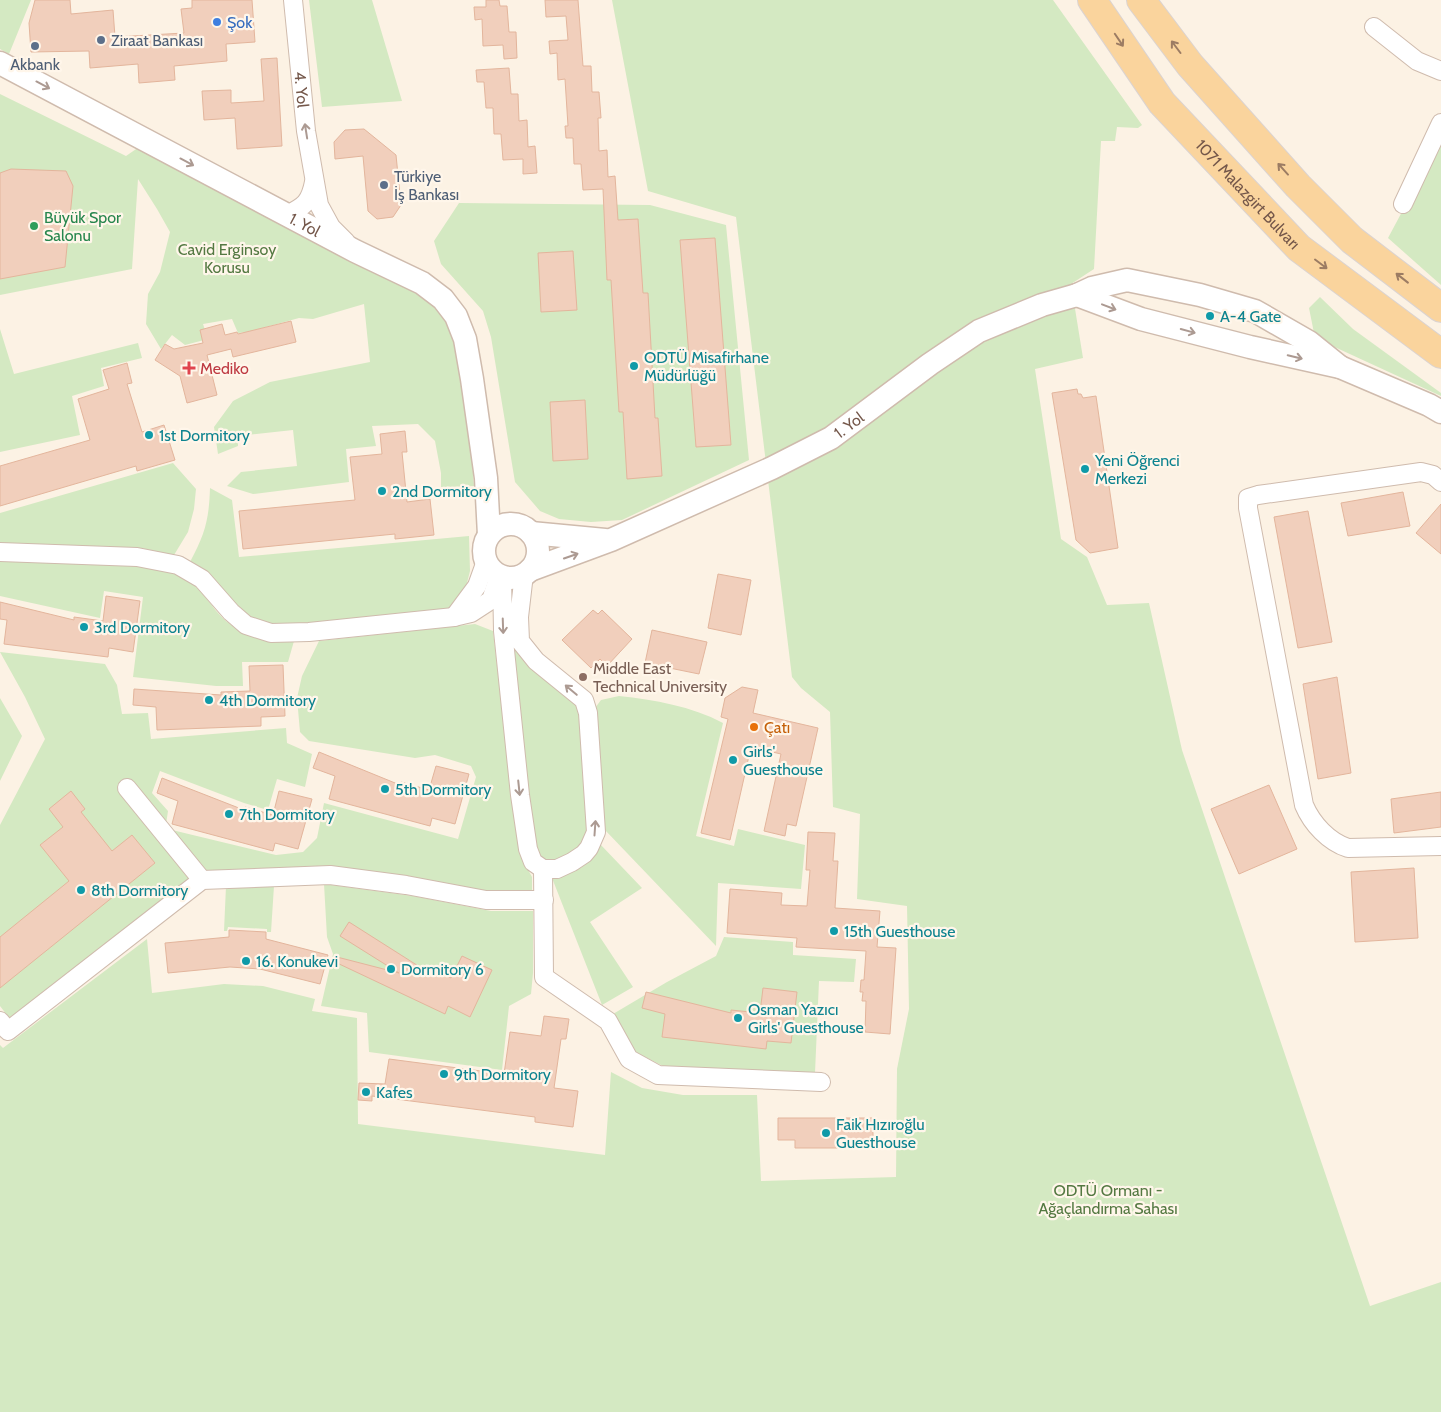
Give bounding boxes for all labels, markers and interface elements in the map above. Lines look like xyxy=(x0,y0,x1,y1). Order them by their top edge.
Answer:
place label: Şok xyxy=(227,13,253,32)
marker: Şok xyxy=(211,16,223,28)
place label: Ziraat Bankası xyxy=(111,31,203,50)
one-way arrow xyxy=(1115,33,1125,47)
marker: Ziraat Bankası xyxy=(95,34,107,46)
marker: Akbank xyxy=(29,40,41,52)
one-way arrow xyxy=(1171,40,1181,54)
place label: Akbank xyxy=(10,55,61,74)
street label: 4. Yol xyxy=(290,71,313,109)
one-way arrow xyxy=(35,81,50,91)
one-way arrow xyxy=(301,124,311,140)
street label: 1071 Malazgirt Bulvarı xyxy=(1191,136,1304,253)
one-way arrow xyxy=(179,157,194,167)
one-way arrow xyxy=(1277,162,1289,175)
place label: Türkiye İş Bankası xyxy=(394,167,459,204)
marker: Türkiye İş Bankası xyxy=(378,179,390,191)
place label: Büyük Spor Salonu xyxy=(44,208,122,245)
street label: 1. Yol xyxy=(286,209,324,241)
marker: Büyük Spor Salonu xyxy=(28,220,40,232)
park label: Cavid Erginsoy Korusu xyxy=(178,240,276,277)
one-way arrow xyxy=(1314,259,1327,270)
one-way arrow xyxy=(1396,273,1409,284)
one-way arrow xyxy=(1101,303,1116,312)
place label: A-4 Gate xyxy=(1220,307,1281,326)
marker: A-4 Gate xyxy=(1204,310,1216,322)
one-way arrow xyxy=(1179,327,1195,336)
place label: ODTÜ Misafirhane Müdürlüğü xyxy=(644,348,769,385)
one-way arrow xyxy=(1286,353,1302,362)
place label: Mediko xyxy=(200,359,249,378)
marker: ODTÜ Misafirhane Müdürlüğü xyxy=(628,360,640,372)
marker: Mediko xyxy=(182,361,196,375)
street label: 1. Yol xyxy=(830,408,868,443)
place label: 1st Dormitory xyxy=(159,426,250,445)
marker: 1st Dormitory xyxy=(143,429,155,441)
place label: Yeni Öğrenci Merkezi xyxy=(1094,451,1180,488)
marker: Yeni Öğrenci Merkezi xyxy=(1079,463,1091,475)
place label: 2nd Dormitory xyxy=(392,482,492,501)
marker: 2nd Dormitory xyxy=(376,485,388,497)
one-way arrow xyxy=(562,551,578,560)
place label: 3rd Dormitory xyxy=(94,618,190,637)
one-way arrow xyxy=(498,618,508,634)
marker: 3rd Dormitory xyxy=(78,621,90,633)
place label: Middle East Technical University xyxy=(593,659,727,696)
marker: Middle East Technical University xyxy=(577,671,589,683)
one-way arrow xyxy=(565,685,578,696)
place label: 4th Dormitory xyxy=(219,691,316,710)
marker: 4th Dormitory xyxy=(203,694,215,706)
place label: Çatı xyxy=(764,718,790,737)
marker: Çatı xyxy=(748,721,760,733)
place label: Girls' Guesthouse xyxy=(743,742,823,779)
marker: Girls' Guesthouse xyxy=(727,754,739,766)
one-way arrow xyxy=(514,779,524,795)
place label: 5th Dormitory xyxy=(395,780,491,799)
marker: 5th Dormitory xyxy=(379,783,391,795)
place label: 7th Dormitory xyxy=(239,805,335,824)
marker: 7th Dormitory xyxy=(223,808,235,820)
one-way arrow xyxy=(590,820,599,836)
place label: 8th Dormitory xyxy=(91,881,188,900)
marker: 8th Dormitory xyxy=(75,884,87,896)
place label: 15th Guesthouse xyxy=(844,922,955,941)
marker: 15th Guesthouse xyxy=(828,925,840,937)
place label: 16. Konukevi xyxy=(256,952,338,971)
marker: 16. Konukevi xyxy=(240,955,252,967)
place label: Dormitory 6 xyxy=(401,960,484,979)
marker: Dormitory 6 xyxy=(385,963,397,975)
place label: Osman Yazıcı Girls' Guesthouse xyxy=(748,1000,864,1037)
marker: Osman Yazıcı Girls' Guesthouse xyxy=(732,1012,744,1024)
place label: 9th Dormitory xyxy=(454,1065,551,1084)
marker: 9th Dormitory xyxy=(438,1068,450,1080)
place label: Kafes xyxy=(376,1083,413,1102)
marker: Kafes xyxy=(360,1086,372,1098)
place label: Faik Hızıroğlu Guesthouse xyxy=(836,1115,925,1152)
marker: Faik Hızıroğlu Guesthouse xyxy=(820,1127,832,1139)
park label: ODTÜ Ormanı - Ağaçlandırma Sahası xyxy=(1038,1181,1178,1218)

